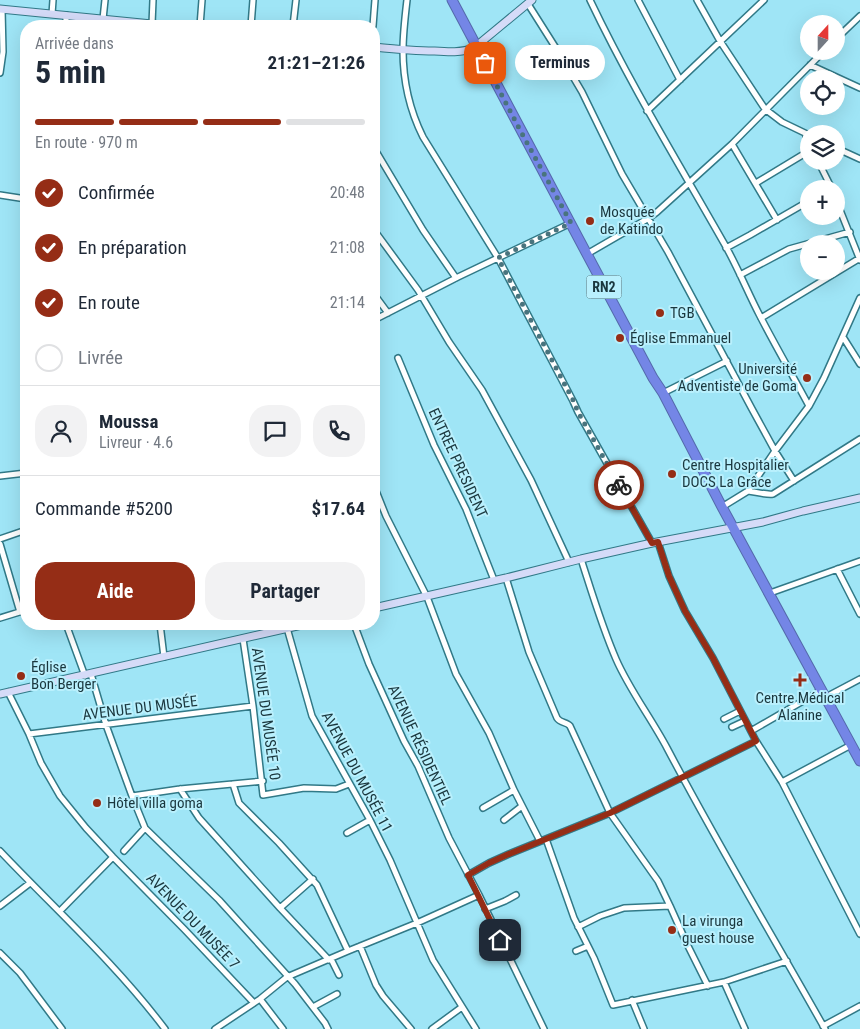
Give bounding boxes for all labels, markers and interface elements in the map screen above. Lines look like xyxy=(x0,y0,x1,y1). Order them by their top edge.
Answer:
north arrow xyxy=(800,15,845,60)
map controls xyxy=(800,15,845,280)
text: Arrivée dans xyxy=(35,34,114,53)
pin xyxy=(464,42,506,84)
callout: Terminus xyxy=(515,46,605,80)
icon: bag xyxy=(471,49,499,77)
text: 21:21–21:26 xyxy=(267,51,365,74)
text: 5 min xyxy=(35,53,106,91)
text: Terminus xyxy=(530,53,590,72)
button: locate xyxy=(800,70,845,115)
button: layers xyxy=(800,125,845,170)
text: En route · 970 m xyxy=(35,133,138,152)
icon: check xyxy=(35,179,63,207)
button: + xyxy=(800,180,845,225)
text: Confirmée xyxy=(78,181,155,204)
text: 20:48 xyxy=(330,183,365,202)
place label: Mosquée de Katindo xyxy=(600,203,663,238)
marker: Mosquée de Katindo xyxy=(584,215,596,227)
icon: check xyxy=(35,234,63,262)
button: − xyxy=(800,235,845,280)
text: En préparation xyxy=(78,236,187,259)
text: 21:08 xyxy=(330,238,365,257)
road number: RN2 xyxy=(586,276,622,298)
icon: check xyxy=(35,289,63,317)
text: En route xyxy=(78,291,140,314)
text: 21:14 xyxy=(330,293,365,312)
place label: TGB xyxy=(670,304,695,322)
marker: TGB xyxy=(654,307,666,319)
place label: Église Emmanuel xyxy=(630,329,731,347)
marker: Église Emmanuel xyxy=(614,332,626,344)
text: Livrée xyxy=(78,346,123,369)
place label: Université Adventiste de Goma xyxy=(678,360,797,395)
marker: Université Adventiste de Goma xyxy=(801,372,813,384)
button: person xyxy=(35,405,87,457)
button: chat xyxy=(249,405,301,457)
button: phone xyxy=(313,405,365,457)
street label: ENTREE PRESIDENT xyxy=(425,405,491,521)
text: Moussa xyxy=(99,410,158,433)
text: Livreur · 4.6 xyxy=(99,433,173,452)
place label: Centre Hospitalier DOCS La Grâce xyxy=(682,456,789,491)
courier xyxy=(594,460,644,510)
marker: Centre Hospitalier DOCS La Grâce xyxy=(666,468,678,480)
icon: bike xyxy=(605,471,633,499)
text: Commande #5200 xyxy=(35,497,173,520)
text: $17.64 xyxy=(311,497,365,520)
button: Aide xyxy=(35,562,195,620)
button: Partager xyxy=(205,562,365,620)
street label: AVENUE DU MUSÉE 10 xyxy=(248,647,284,781)
place label: Église Bon Berger xyxy=(31,658,97,693)
marker: Église Bon Berger xyxy=(15,670,27,682)
marker: Centre Médical Alanine xyxy=(793,673,807,687)
street label: AVENUE RÉSIDENTIEL xyxy=(384,682,456,808)
place label: Centre Médical Alanine xyxy=(756,689,844,724)
street label: AVENUE DU MUSÉE xyxy=(82,692,198,724)
street label: AVENUE DU MUSÉE 11 xyxy=(318,709,396,835)
place label: Hôtel villa goma xyxy=(107,794,203,812)
marker: Hôtel villa goma xyxy=(91,797,103,809)
street label: AVENUE DU MUSÉE 7 xyxy=(143,869,243,973)
place label: La virunga guest house xyxy=(682,912,754,947)
pin xyxy=(479,919,521,961)
marker: La virunga guest house xyxy=(666,924,678,936)
icon: home xyxy=(486,926,514,954)

